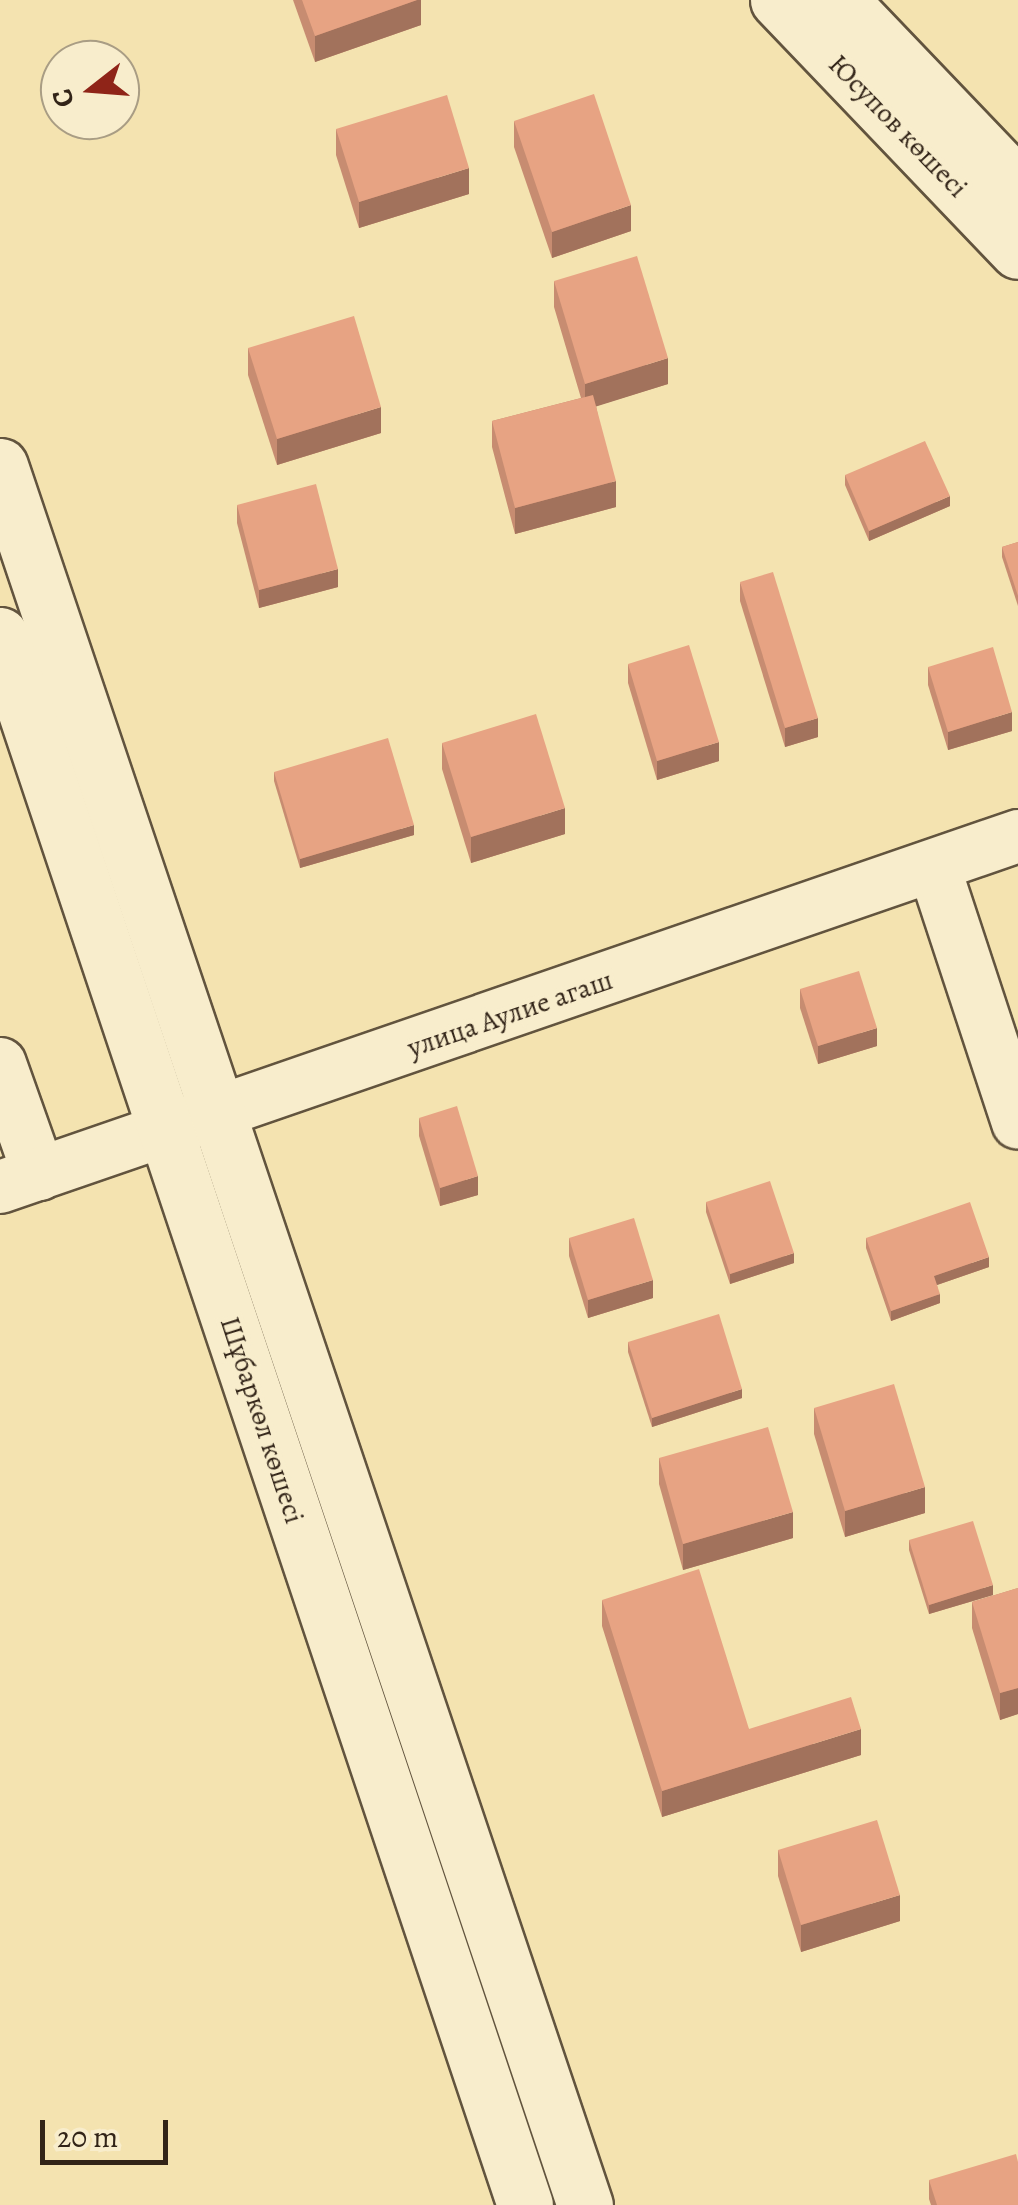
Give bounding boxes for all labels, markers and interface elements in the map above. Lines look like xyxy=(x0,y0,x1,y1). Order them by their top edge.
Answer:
north arrow xyxy=(40,40,140,140)
street label: Юсупов көшесі xyxy=(821,48,975,204)
text: С xyxy=(43,84,84,112)
street label: улица Аулие агаш xyxy=(403,963,617,1065)
street label: Шұбаркөл көшесі xyxy=(213,1312,311,1528)
scale bar xyxy=(45,2100,172,2162)
text: 20 m xyxy=(57,2117,118,2157)

